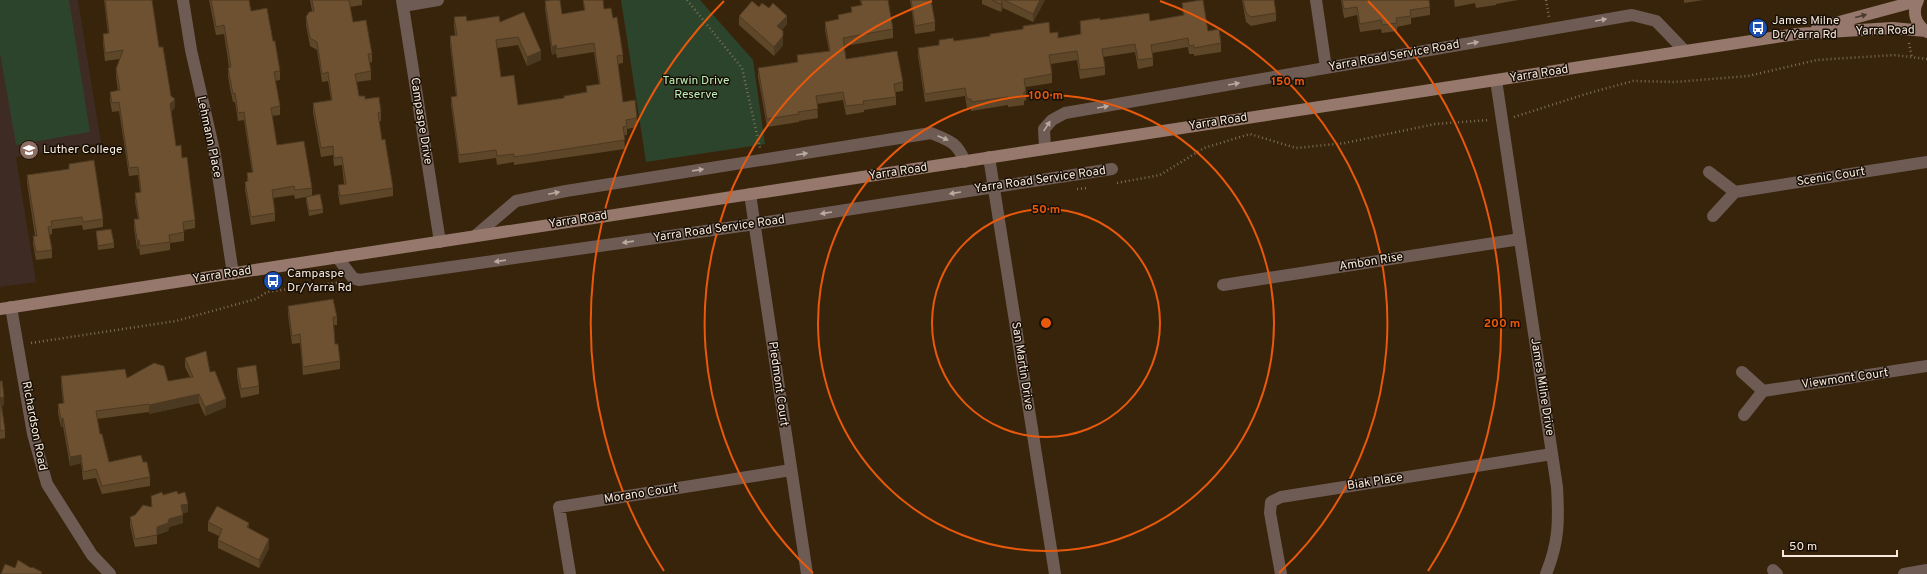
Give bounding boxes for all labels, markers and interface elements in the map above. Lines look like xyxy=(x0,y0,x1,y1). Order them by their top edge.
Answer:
place label: James Milne Dr/Yarra Rd xyxy=(1772,13,1839,43)
one-way arrow xyxy=(1855,13,1867,19)
one-way arrow xyxy=(1595,17,1607,23)
bus stop icon: James Milne Dr/Yarra Rd xyxy=(1747,17,1769,39)
street label: Yarra Road xyxy=(1855,22,1915,40)
street label: Yarra Road Service Road xyxy=(1327,37,1461,75)
one-way arrow xyxy=(1467,39,1479,45)
street label: Yarra Road xyxy=(1508,61,1570,87)
park label: Tarwin Drive Reserve xyxy=(662,73,730,103)
text: 150 m xyxy=(1271,74,1305,90)
street label: Campaspe Drive xyxy=(406,76,436,166)
one-way arrow xyxy=(1228,81,1240,87)
text: 100 m xyxy=(1029,88,1063,104)
street label: Lehmann Place xyxy=(193,95,225,179)
one-way arrow xyxy=(1097,103,1109,109)
street label: Yarra Road xyxy=(1187,109,1249,135)
one-way arrow xyxy=(1044,121,1051,132)
one-way arrow xyxy=(937,135,948,141)
school or university icon: Luther College xyxy=(18,139,40,161)
place label: Luther College xyxy=(43,142,122,158)
one-way arrow xyxy=(795,151,808,157)
street label: Yarra Road xyxy=(867,159,929,185)
street label: Yarra Road Service Road xyxy=(973,163,1107,197)
street label: Scenic Court xyxy=(1796,164,1866,190)
one-way arrow xyxy=(692,167,704,173)
one-way arrow xyxy=(548,190,561,196)
one-way arrow xyxy=(949,190,961,196)
text: 50 m xyxy=(1032,202,1060,218)
street label: Yarra Road xyxy=(547,207,609,233)
one-way arrow xyxy=(820,210,832,216)
street label: Yarra Road Service Road xyxy=(652,212,786,246)
one-way arrow xyxy=(622,239,634,245)
street label: Ambon Rise xyxy=(1338,249,1404,275)
one-way arrow xyxy=(494,257,506,264)
street label: Yarra Road xyxy=(191,262,253,288)
place label: Campaspe Dr/Yarra Rd xyxy=(287,266,352,296)
bus stop icon: Campaspe Dr/Yarra Rd xyxy=(262,270,284,292)
centre of rings xyxy=(1039,316,1053,330)
text: 200 m xyxy=(1484,316,1520,332)
street label: San Martin Drive xyxy=(1007,321,1037,411)
street label: James Milne Drive xyxy=(1526,337,1558,437)
street label: Piedmont Court xyxy=(764,340,792,428)
street label: Viewmont Court xyxy=(1801,365,1889,393)
street label: Richardson Road xyxy=(17,380,51,472)
street label: Biak Place xyxy=(1346,470,1404,494)
street label: Morano Court xyxy=(603,480,679,508)
scale bar xyxy=(1783,532,1897,558)
text: 50 m xyxy=(1789,539,1817,555)

